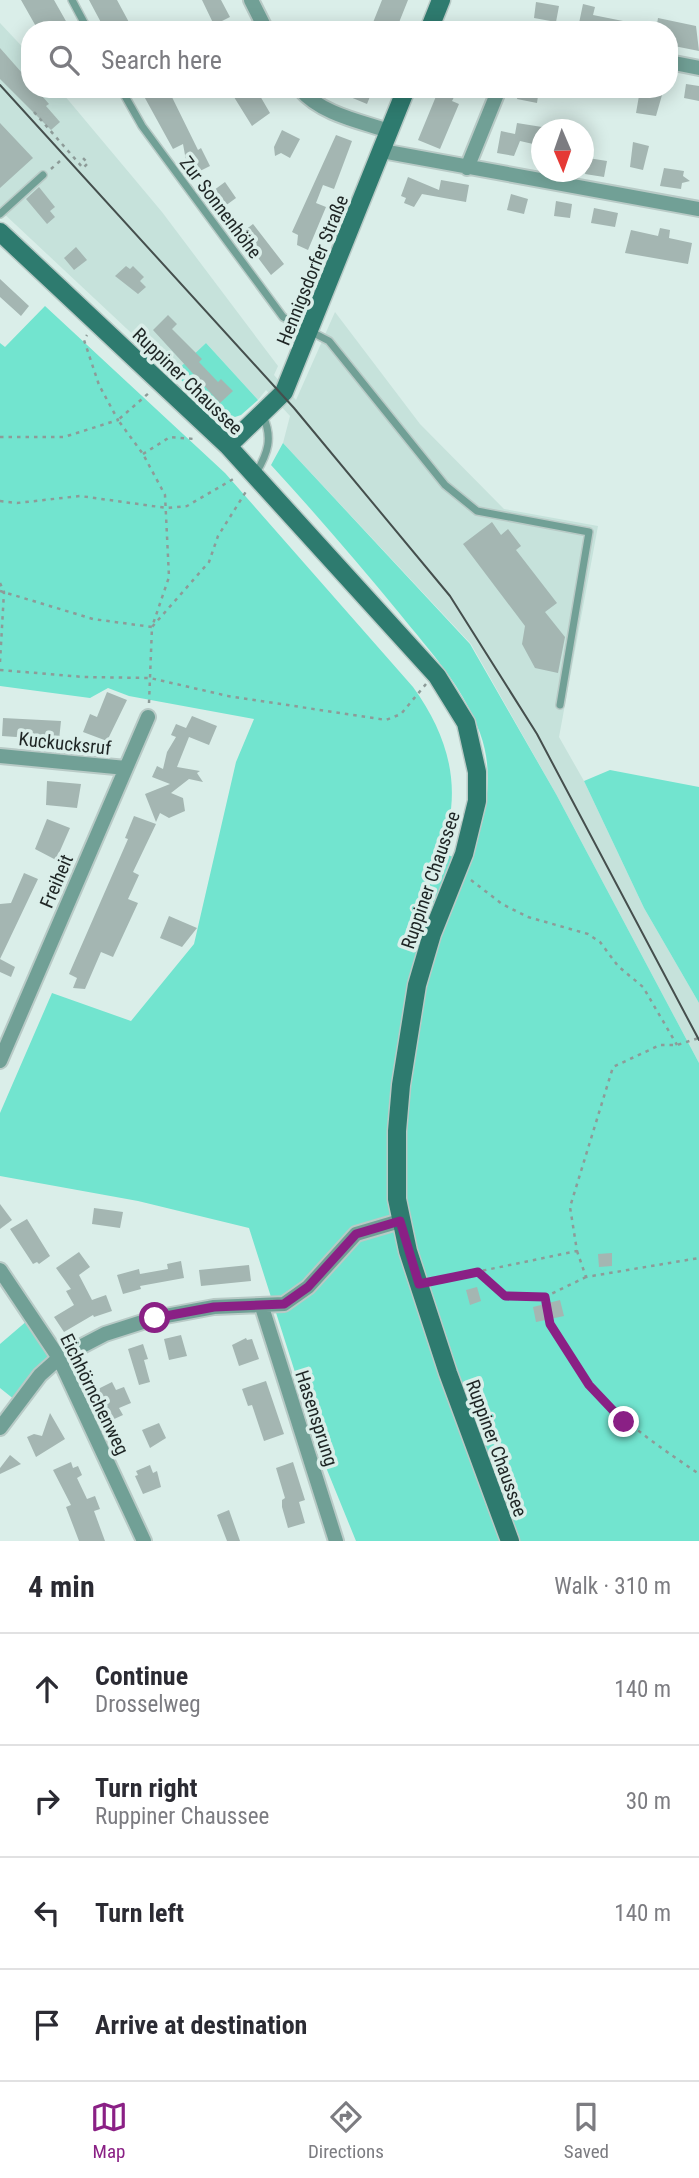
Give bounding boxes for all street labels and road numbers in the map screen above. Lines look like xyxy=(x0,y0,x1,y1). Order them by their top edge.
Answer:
street label: Zur Sonnenhöhe xyxy=(175,152,266,263)
street label: Hennigsdorfer Straße xyxy=(272,192,353,349)
street label: Ruppiner Chaussee xyxy=(128,323,247,440)
street label: Kuckucksruf xyxy=(18,727,112,760)
street label: Ruppiner Chaussee xyxy=(396,808,465,952)
street label: Freiheit xyxy=(35,851,78,911)
street label: Eichhörnchenweg xyxy=(55,1330,134,1459)
street label: Hasensprung xyxy=(290,1367,343,1469)
street label: Ruppiner Chaussee xyxy=(461,1377,532,1520)

